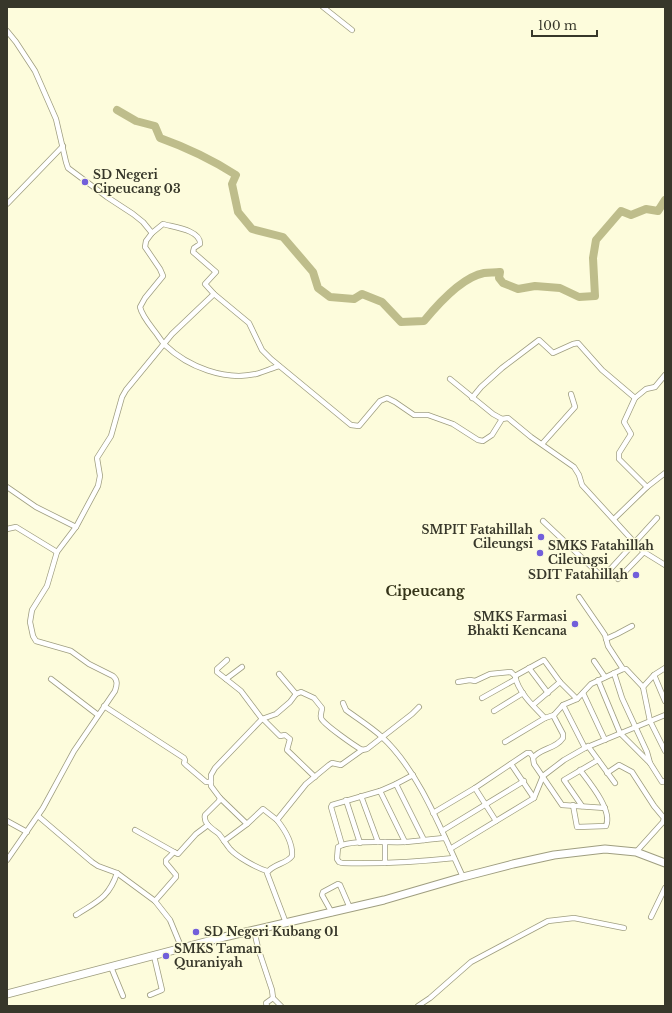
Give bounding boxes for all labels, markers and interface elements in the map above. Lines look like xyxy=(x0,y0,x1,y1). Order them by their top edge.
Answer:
scale bar xyxy=(532,12,597,38)
text: 100 m xyxy=(538,18,577,33)
place label: SD Negeri Cipeucang 03 xyxy=(93,167,181,196)
marker: SD Negeri Cipeucang 03 xyxy=(80,177,90,187)
place label: SMPIT Fatahillah Cileungsi xyxy=(422,522,534,551)
marker: SMPIT Fatahillah Cileungsi xyxy=(536,532,546,542)
place label: SMKS Fatahillah Cileungsi xyxy=(548,538,654,567)
marker: SMKS Fatahillah Cileungsi xyxy=(535,548,545,558)
place label: SDIT Fatahillah xyxy=(528,567,628,582)
marker: SDIT Fatahillah xyxy=(631,570,641,580)
district label: Cipeucang xyxy=(385,582,465,600)
place label: SMKS Farmasi Bhakti Kencana xyxy=(467,609,568,638)
marker: SMKS Farmasi Bhakti Kencana xyxy=(570,619,580,629)
place label: SD Negeri Kubang 01 xyxy=(204,924,339,939)
marker: SD Negeri Kubang 01 xyxy=(191,927,201,937)
place label: SMKS Taman Quraniyah xyxy=(174,941,262,970)
marker: SMKS Taman Quraniyah xyxy=(161,951,171,961)

